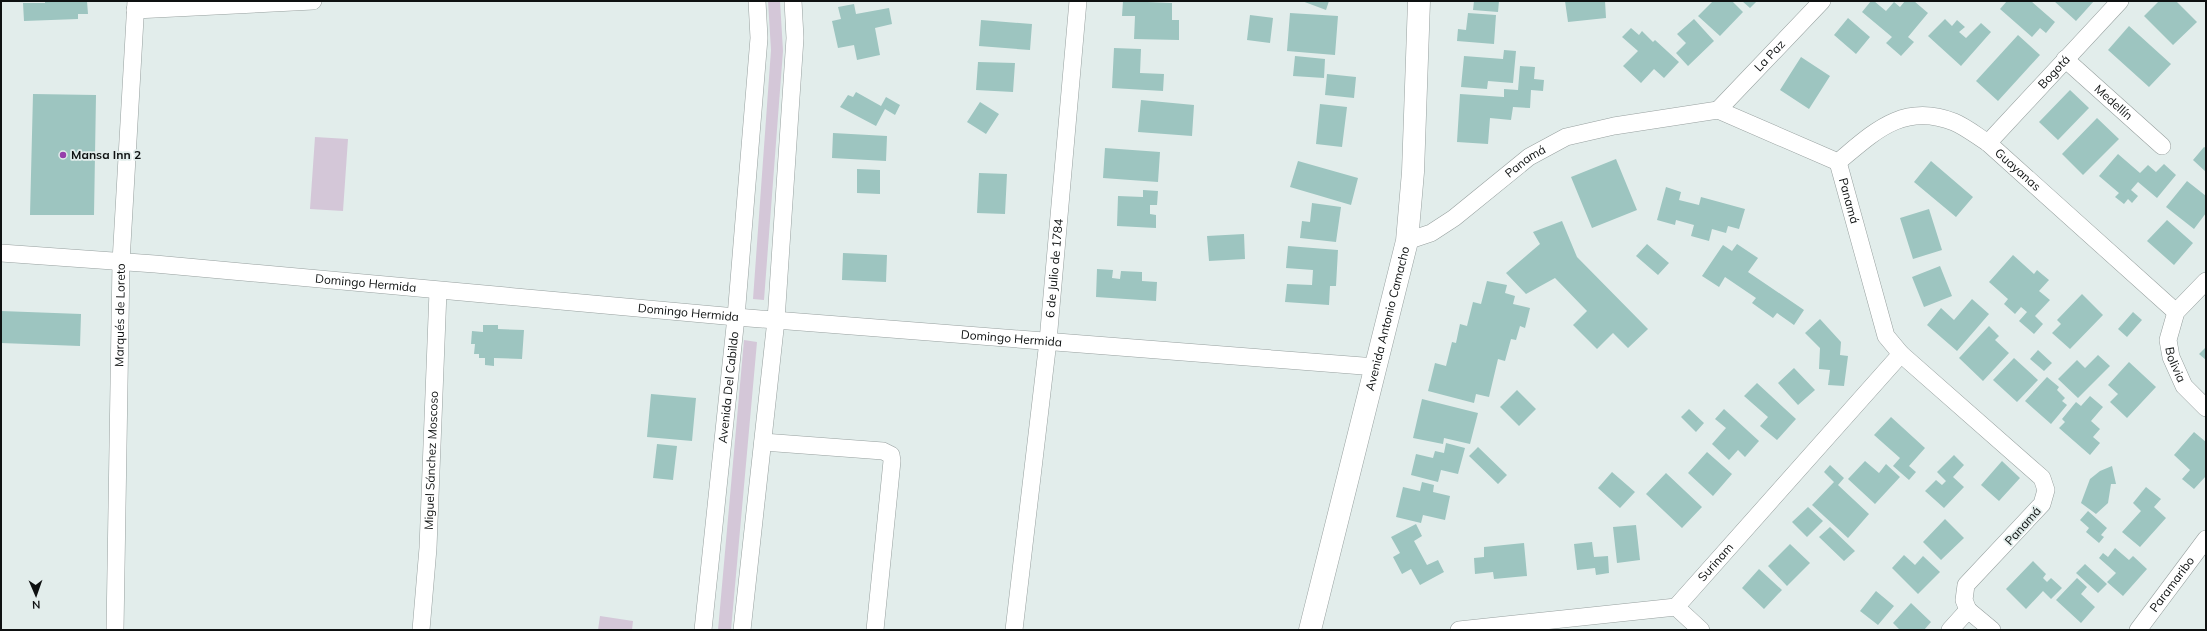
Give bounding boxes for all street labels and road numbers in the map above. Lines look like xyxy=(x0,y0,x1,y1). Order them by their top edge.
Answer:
street label: La Paz xyxy=(1751,37,1788,74)
street label: Bogotá xyxy=(2034,52,2073,92)
street label: Medellín xyxy=(2092,81,2136,123)
street label: Panamá xyxy=(1502,141,1548,181)
street label: Guayanas xyxy=(1992,145,2044,194)
street label: Panamá xyxy=(1836,176,1863,225)
street label: 6 de Julio de 1784 xyxy=(1042,218,1066,318)
street label: Avenida Antonio Camacho xyxy=(1362,244,1412,392)
street label: Marqués de Loreto xyxy=(111,263,128,367)
street label: Domingo Hermida xyxy=(315,271,417,295)
street label: Domingo Hermida xyxy=(637,300,740,324)
street label: Domingo Hermida xyxy=(960,327,1063,349)
street label: Avenida Del Cabildo xyxy=(715,330,741,444)
street label: Bolivia xyxy=(2162,346,2189,385)
street label: Miguel Sánchez Moscoso xyxy=(421,390,441,530)
street label: Panamá xyxy=(2001,503,2044,548)
street label: Surinam xyxy=(1694,540,1736,584)
street label: Paramaribo xyxy=(2146,553,2197,615)

